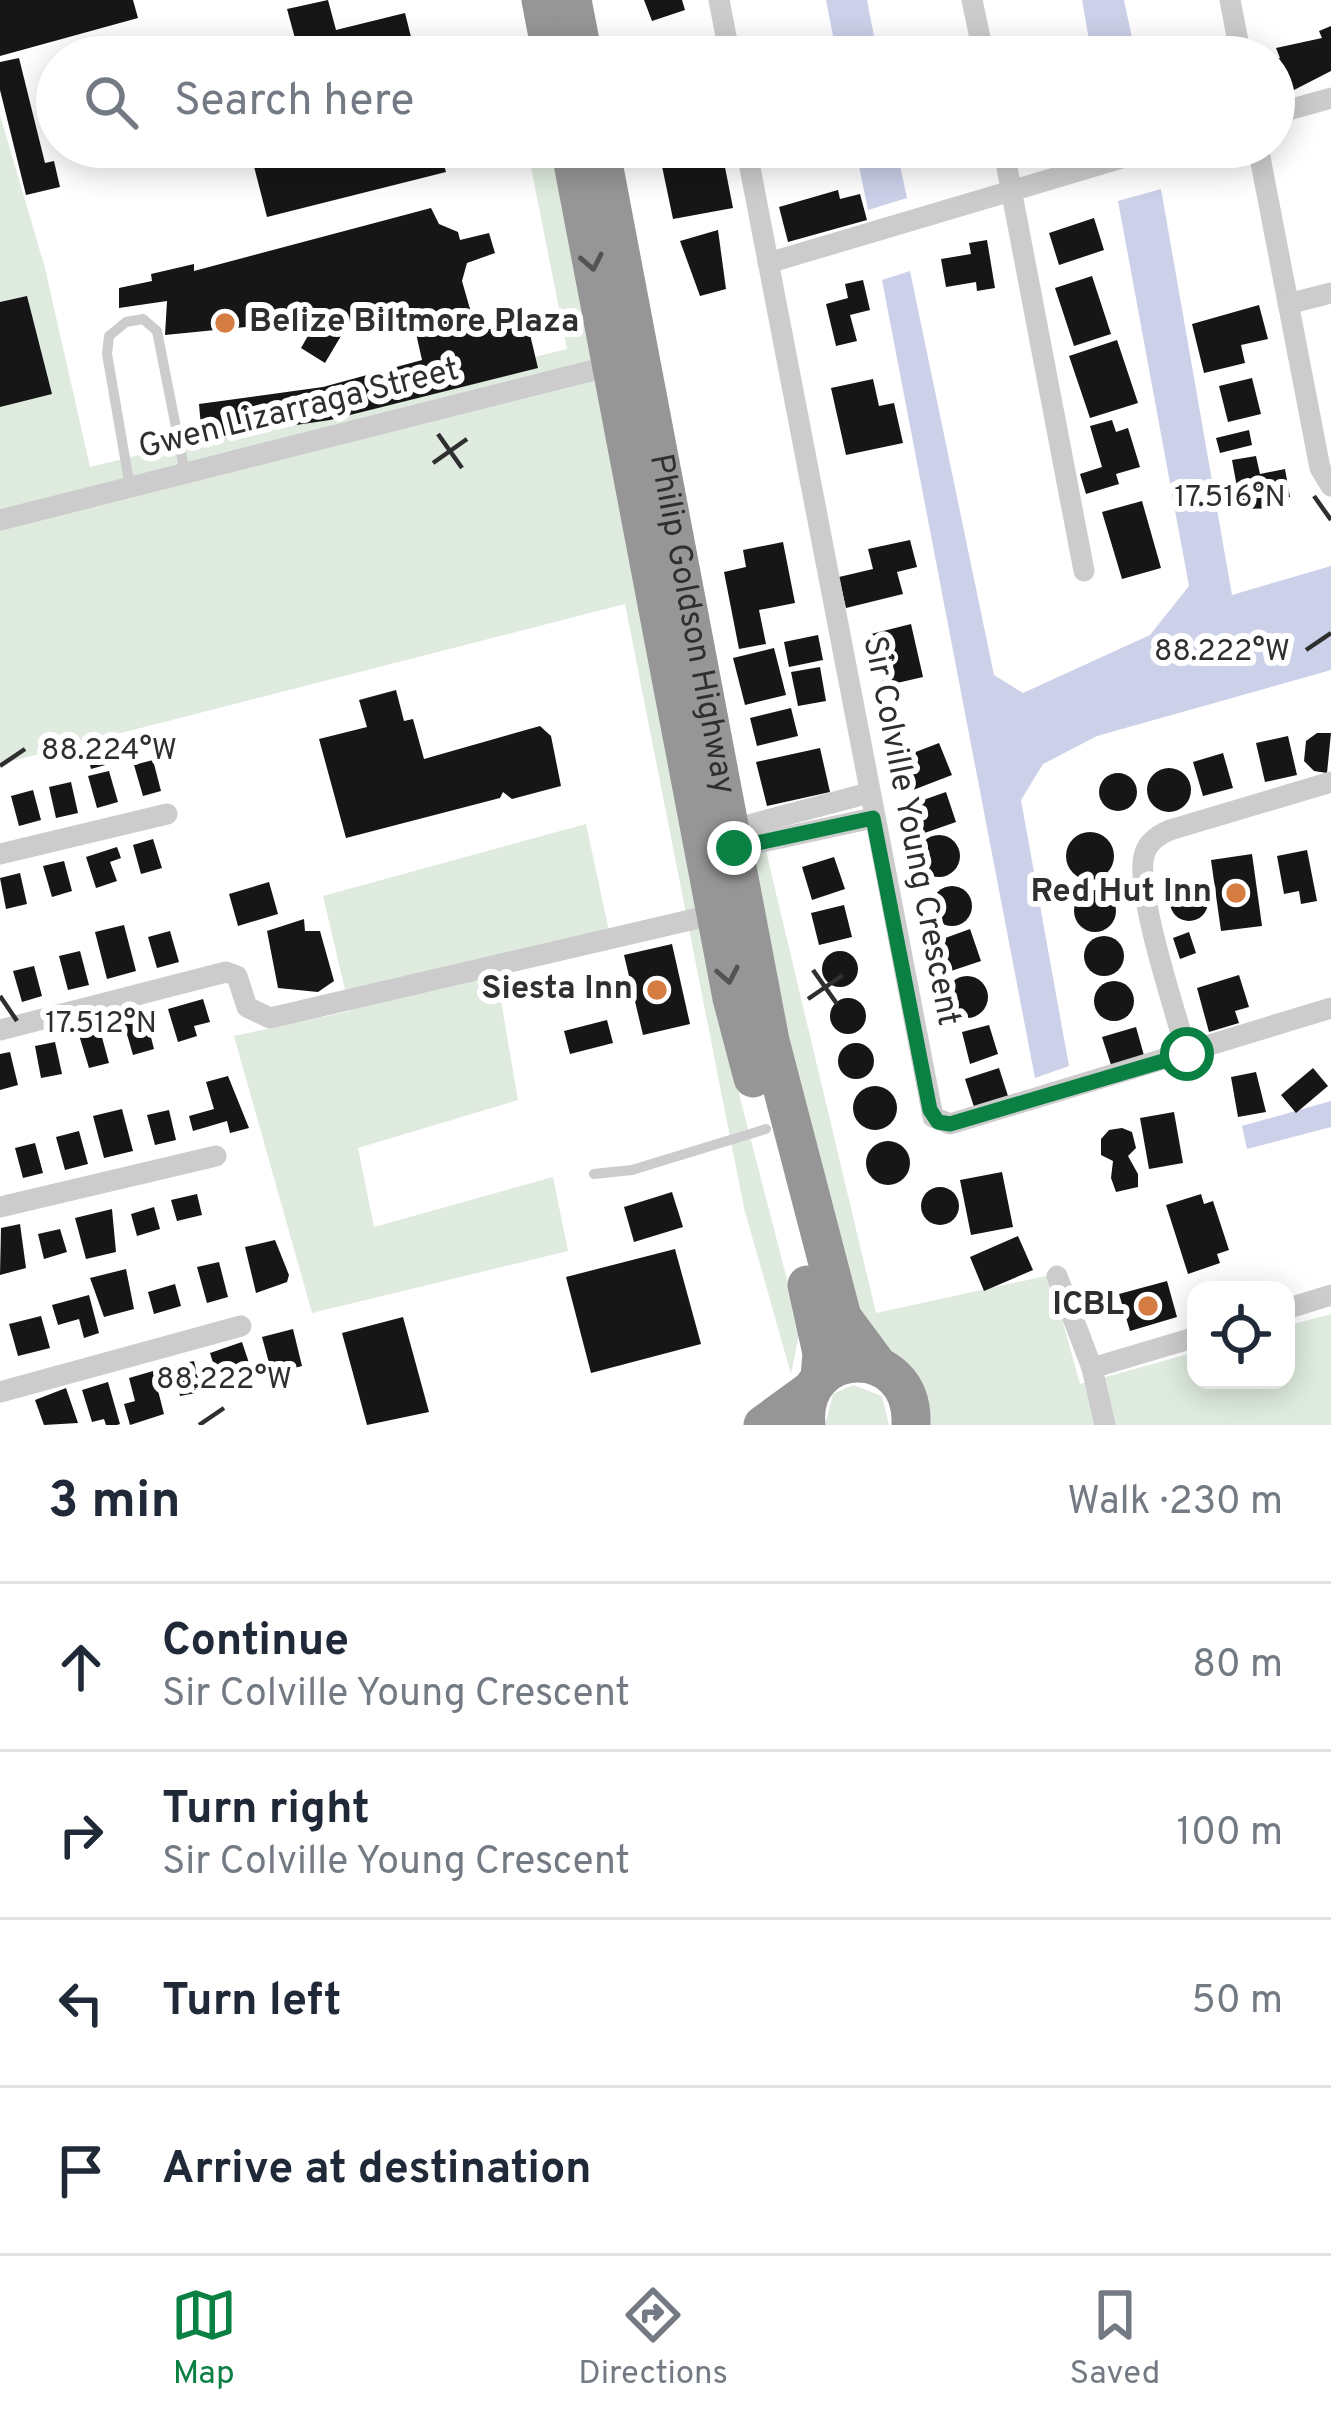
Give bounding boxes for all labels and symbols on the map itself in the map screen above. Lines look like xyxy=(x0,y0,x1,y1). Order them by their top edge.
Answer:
one-way arrow xyxy=(578,252,604,272)
place label: Belize Biltmore Plaza xyxy=(249,302,579,344)
marker: Belize Biltmore Plaza xyxy=(212,310,238,336)
street label: Gwen Lizarraga Street xyxy=(135,350,463,470)
street label: Philip Goldson Highway xyxy=(638,451,744,798)
text: 17.516°N xyxy=(1174,480,1286,517)
street label: Sir Colville Young Crescent xyxy=(852,633,968,1029)
text: 88.222°W xyxy=(1154,634,1290,671)
text: 88.224°W xyxy=(41,733,177,770)
route end xyxy=(707,821,761,875)
place label: Red Hut Inn xyxy=(1030,872,1212,914)
marker: Red Hut Inn xyxy=(1223,880,1249,906)
one-way arrow xyxy=(714,965,740,985)
place label: Siesta Inn xyxy=(481,969,633,1011)
marker: Siesta Inn xyxy=(644,977,670,1003)
text: 17.512°N xyxy=(45,1006,157,1043)
route start xyxy=(1160,1027,1214,1081)
place label: ICBL xyxy=(1052,1285,1124,1327)
marker: ICBL xyxy=(1135,1293,1161,1319)
text: 88.222°W xyxy=(156,1362,292,1399)

